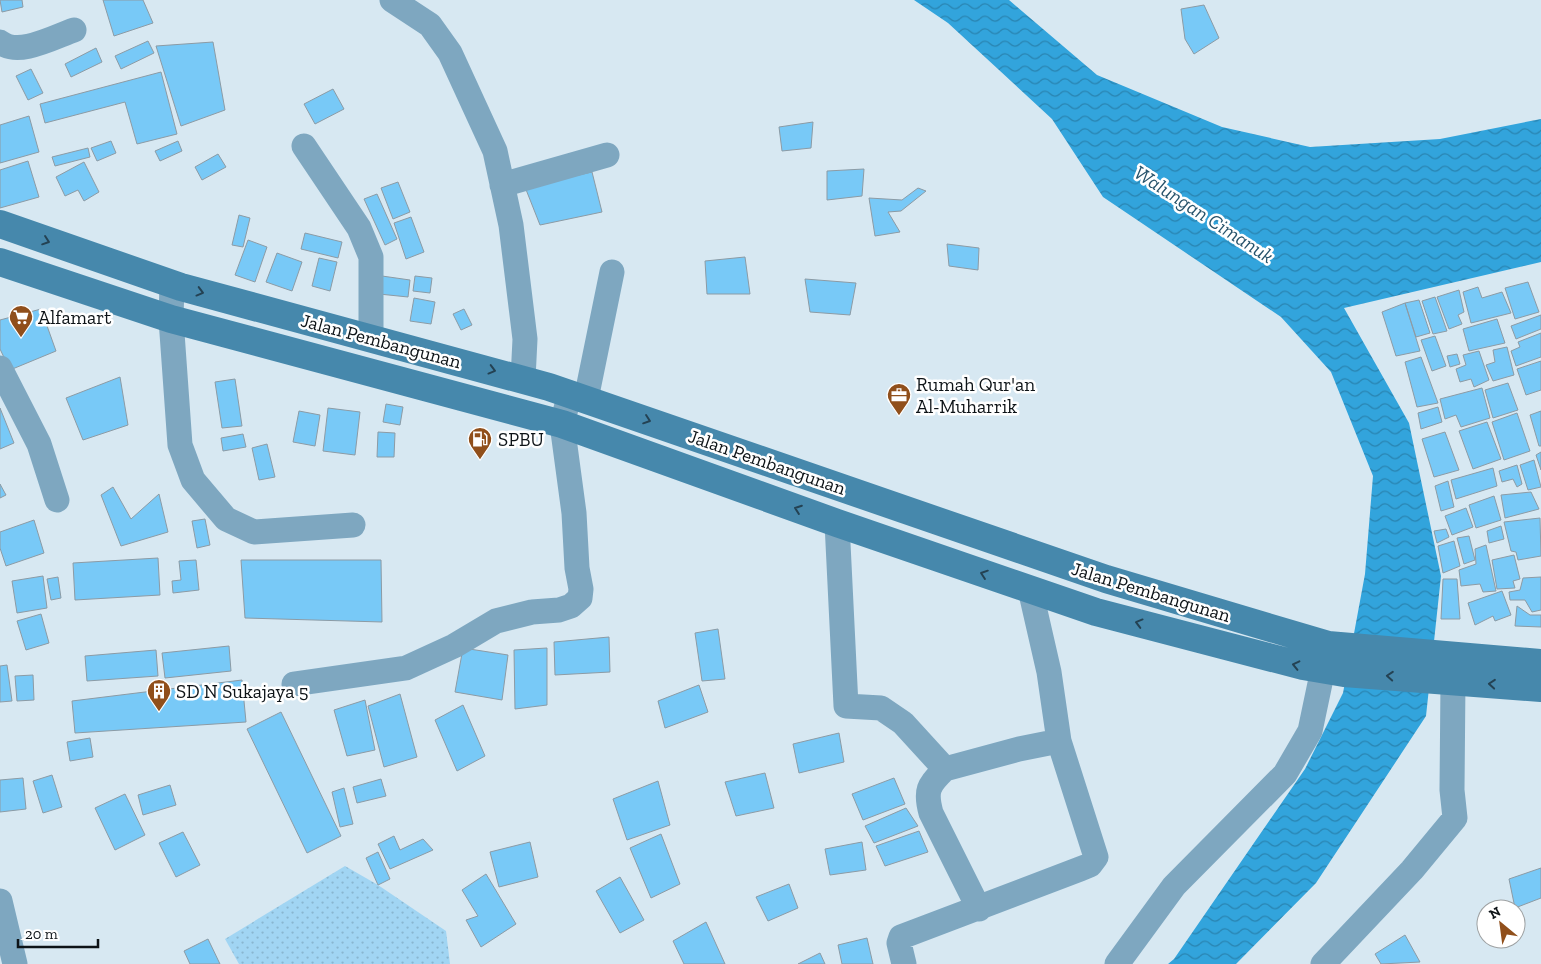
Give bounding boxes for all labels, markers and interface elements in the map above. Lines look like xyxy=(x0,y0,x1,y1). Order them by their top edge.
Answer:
water label: Walungan Cimanuk xyxy=(1130,160,1278,268)
one-way arrow xyxy=(41,235,49,245)
one-way arrow xyxy=(195,286,204,297)
supermarket icon: Alfamart xyxy=(8,304,34,338)
place label: Alfamart xyxy=(38,306,111,329)
street label: Jalan Pembangunan xyxy=(298,309,464,373)
one-way arrow xyxy=(488,365,496,375)
place label: Rumah Qur'an Al-Muharrik xyxy=(916,373,1035,418)
office icon: Rumah Qur'an Al-Muharrik xyxy=(886,382,912,416)
one-way arrow xyxy=(642,414,650,424)
street label: Jalan Pembangunan xyxy=(685,424,849,500)
fuel station icon: SPBU xyxy=(467,426,493,460)
place label: SPBU xyxy=(498,428,544,451)
one-way arrow xyxy=(794,505,803,515)
street label: Jalan Pembangunan xyxy=(1069,557,1233,627)
one-way arrow xyxy=(981,570,989,580)
one-way arrow xyxy=(1136,619,1144,629)
one-way arrow xyxy=(1292,660,1301,670)
one-way arrow xyxy=(1386,671,1394,682)
building icon: SD N Sukajaya 5 xyxy=(146,678,172,712)
one-way arrow xyxy=(1488,679,1496,690)
place label: SD N Sukajaya 5 xyxy=(176,680,309,703)
north arrow xyxy=(1476,899,1526,949)
text: N xyxy=(1486,903,1504,923)
scale bar xyxy=(18,916,98,948)
text: 20 m xyxy=(25,925,58,943)

